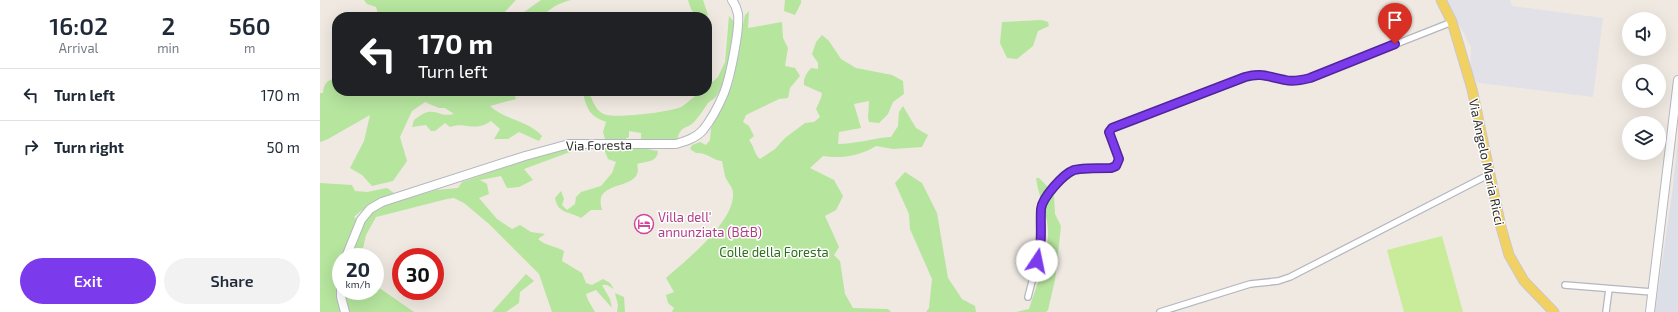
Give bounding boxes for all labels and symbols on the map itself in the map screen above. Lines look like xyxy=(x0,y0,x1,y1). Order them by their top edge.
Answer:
pin xyxy=(1378,3,1412,44)
street label: Via Angelo Maria Ricci xyxy=(1466,97,1508,227)
street label: Via Foresta xyxy=(566,136,632,154)
place label: Villa dell' annunziata (B&B) xyxy=(658,209,762,240)
hotel icon: Villa dell' annunziata (B&B) xyxy=(633,213,655,235)
position arrow xyxy=(1016,240,1058,282)
park label: Colle della Foresta xyxy=(719,244,829,260)
speed limit sign: 30 xyxy=(392,248,444,300)

